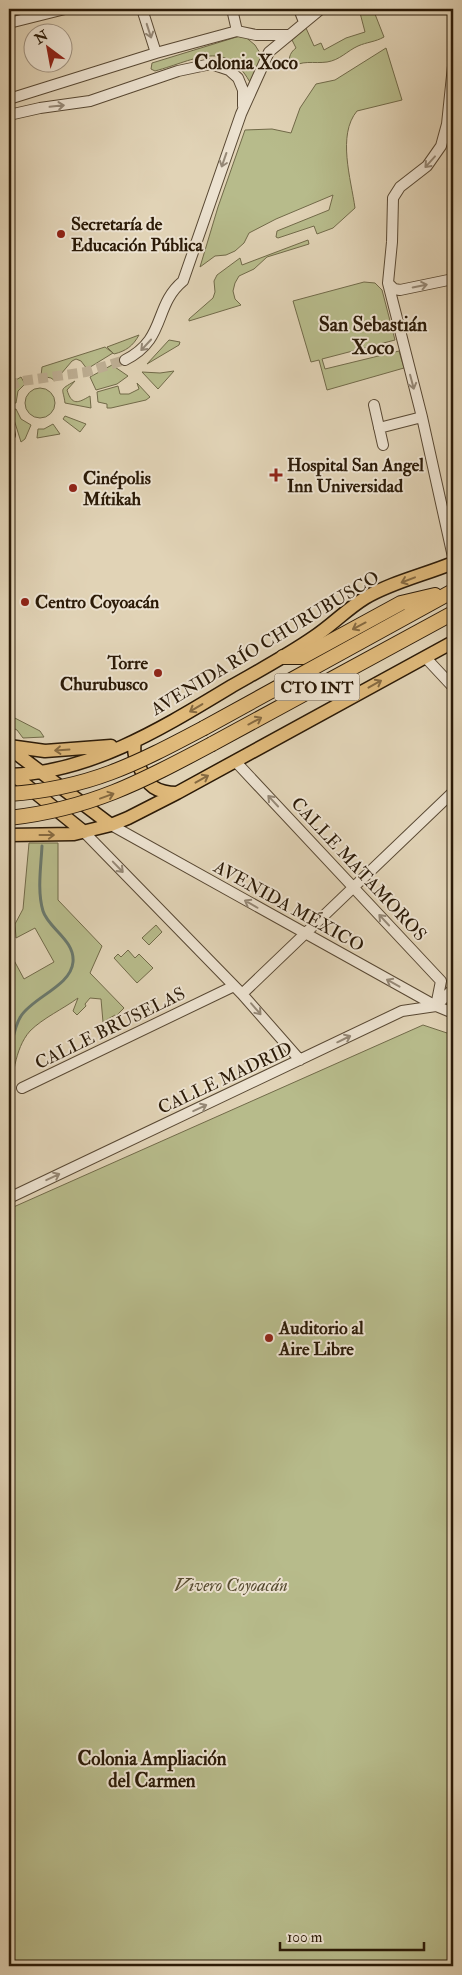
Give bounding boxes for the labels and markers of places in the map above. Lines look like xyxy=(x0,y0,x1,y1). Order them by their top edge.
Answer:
place label: Secretaría de Educación Pública xyxy=(71,213,204,257)
marker: Secretaría de Educación Pública xyxy=(55,228,67,240)
place label: Hospital San Angel Inn Universidad xyxy=(287,454,424,498)
place label: Cinépolis Mítikah xyxy=(82,467,151,511)
marker: Hospital San Angel Inn Universidad xyxy=(269,468,283,482)
marker: Cinépolis Mítikah xyxy=(67,482,79,494)
place label: Centro Coyoacán xyxy=(35,591,160,614)
marker: Centro Coyoacán xyxy=(19,596,31,608)
place label: Torre Churubusco xyxy=(60,652,148,696)
marker: Torre Churubusco xyxy=(152,667,164,679)
place label: Auditorio al Aire Libre xyxy=(278,1317,364,1361)
marker: Auditorio al Aire Libre xyxy=(263,1332,275,1344)

